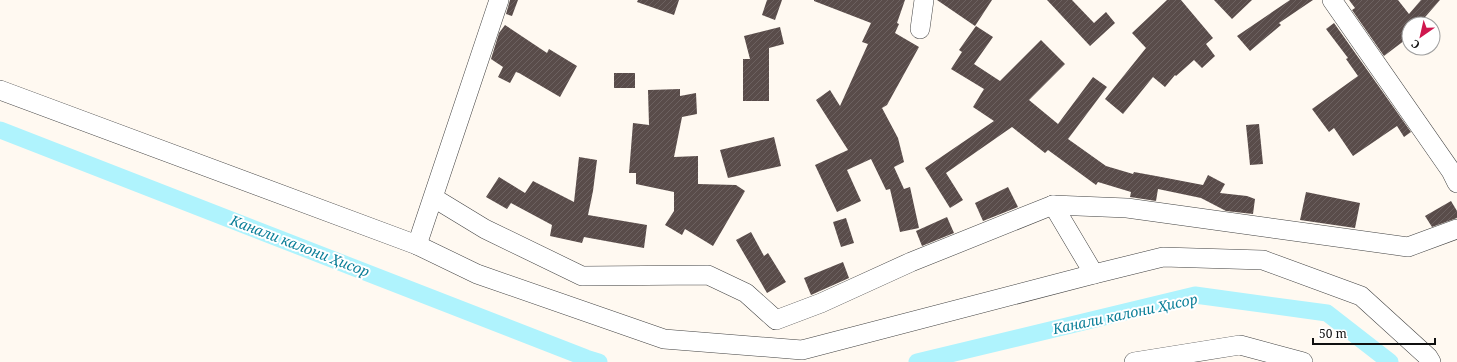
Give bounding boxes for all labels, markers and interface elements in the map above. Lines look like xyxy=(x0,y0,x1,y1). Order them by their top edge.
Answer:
north arrow xyxy=(1401,16,1441,56)
text: С xyxy=(1408,36,1422,53)
water label: Канали калони Ҳисор xyxy=(227,210,372,281)
water label: Канали калони Ҳисор xyxy=(1050,289,1199,338)
scale bar xyxy=(1313,320,1435,346)
text: 50 m xyxy=(1319,325,1347,342)

